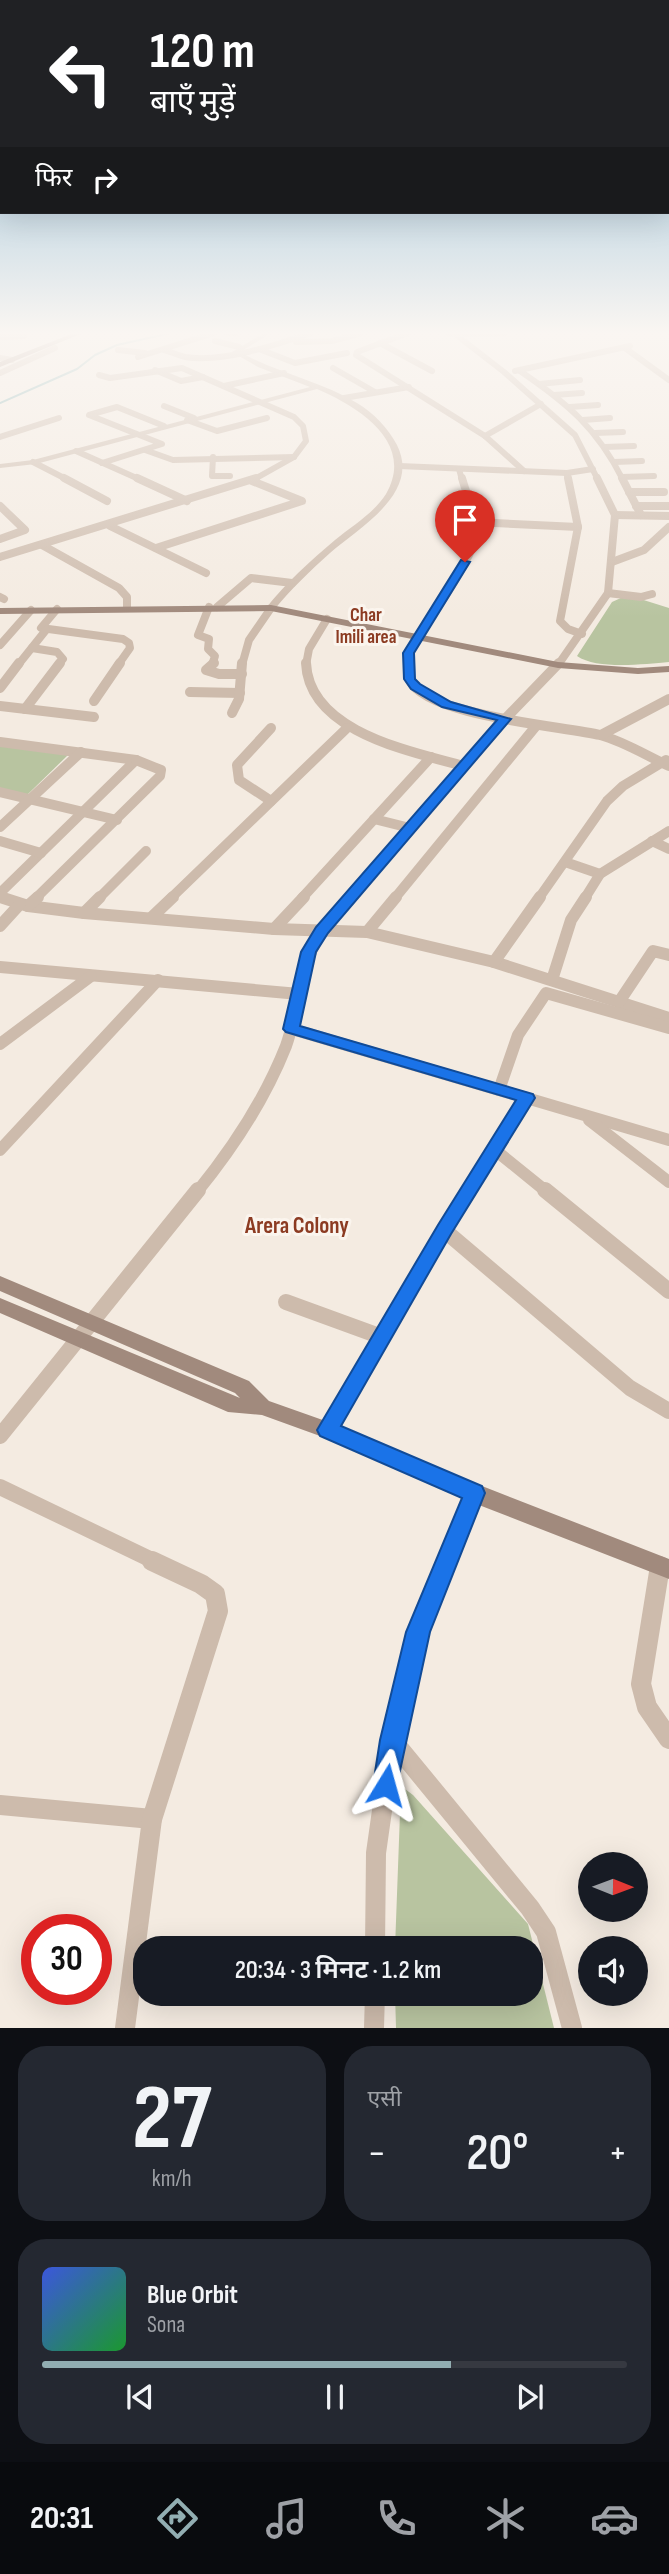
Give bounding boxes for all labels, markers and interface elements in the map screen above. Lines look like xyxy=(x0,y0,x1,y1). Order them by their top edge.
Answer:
text: 120 m xyxy=(150,23,255,82)
icon: left xyxy=(35,28,126,119)
text: बाएँ मुड़ें xyxy=(150,83,236,122)
icon: right xyxy=(86,161,124,199)
text: फिर xyxy=(35,163,72,194)
pin xyxy=(435,490,495,562)
icon: arrive xyxy=(446,501,484,539)
district label: Char Imili area xyxy=(336,604,396,649)
district label: Arera Colony xyxy=(244,1212,349,1240)
position arrow xyxy=(349,1748,423,1822)
north arrow xyxy=(578,1852,648,1922)
map controls xyxy=(578,1852,648,2006)
speed limit sign: 30 xyxy=(21,1914,112,2005)
button: sound xyxy=(578,1936,648,2006)
text: 20:34 · 3 मिनट · 1.2 km xyxy=(235,1955,441,1986)
text: 27 xyxy=(132,2065,212,2174)
text: एसी xyxy=(368,2085,402,2113)
text: 20° xyxy=(466,2122,528,2185)
text: − xyxy=(368,2131,386,2176)
text: + xyxy=(608,2131,627,2176)
text: km/h xyxy=(152,2165,192,2193)
text: Blue Orbit xyxy=(147,2280,238,2311)
text: Sona xyxy=(147,2311,185,2339)
icon: previous xyxy=(121,2378,159,2416)
icon: pause xyxy=(316,2378,354,2416)
icon: next xyxy=(511,2378,549,2416)
icon: directions xyxy=(153,2494,202,2543)
icon: music xyxy=(262,2494,311,2543)
icon: phone xyxy=(372,2494,421,2543)
icon: climate xyxy=(481,2494,530,2543)
icon: car xyxy=(590,2494,639,2543)
text: 20:31 xyxy=(30,2499,93,2538)

